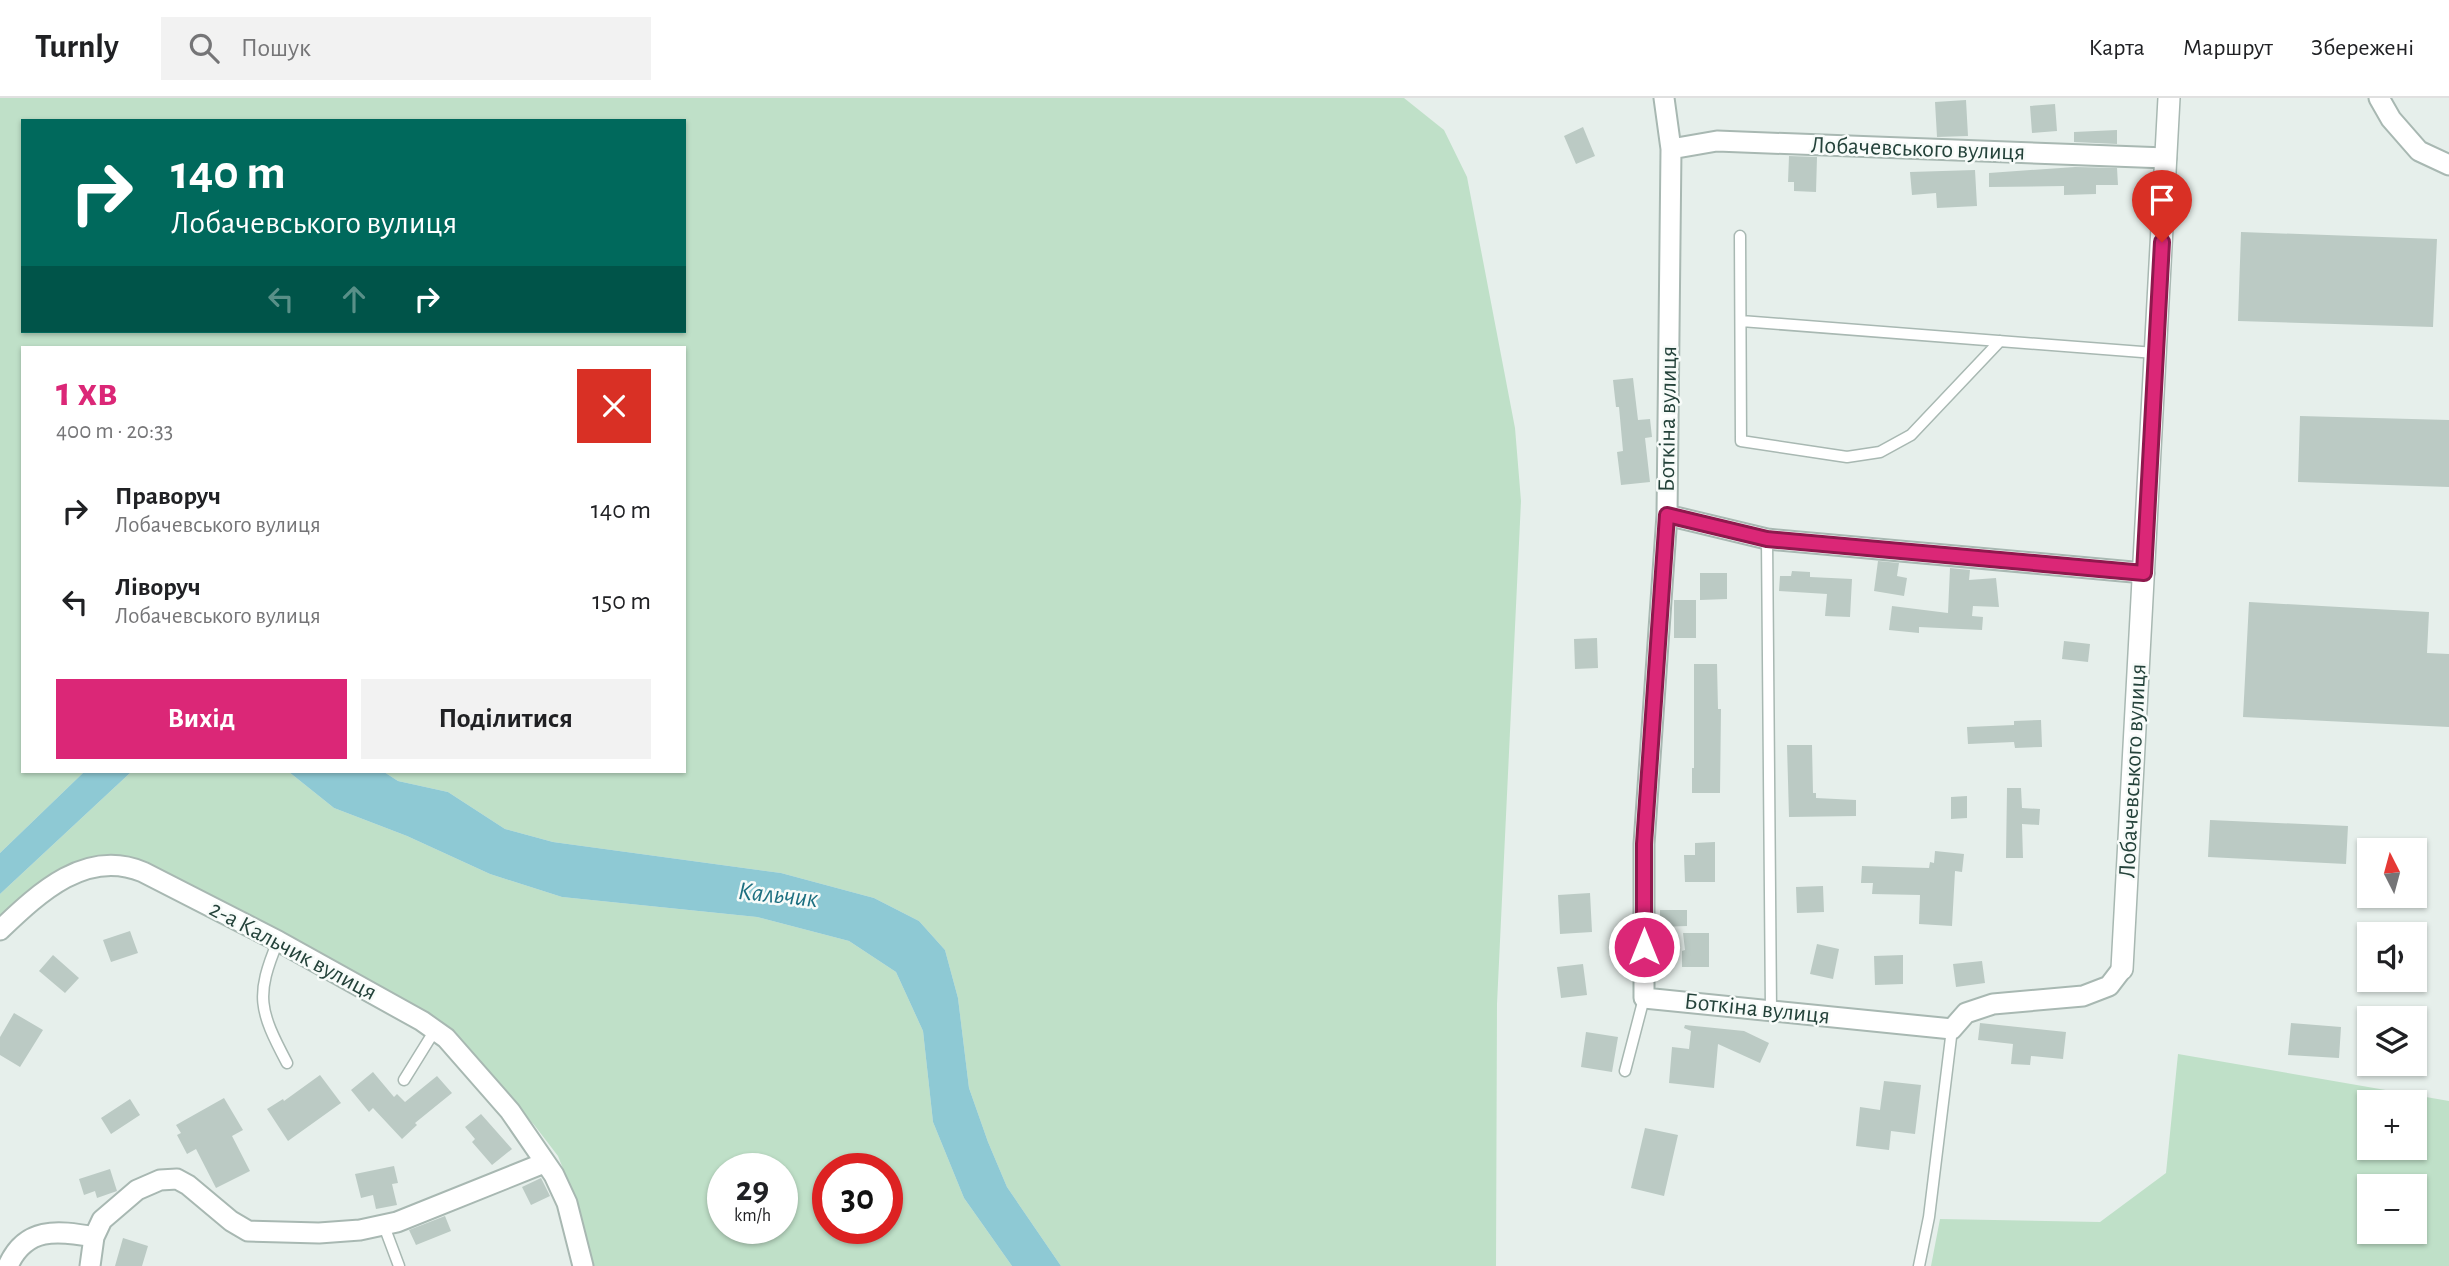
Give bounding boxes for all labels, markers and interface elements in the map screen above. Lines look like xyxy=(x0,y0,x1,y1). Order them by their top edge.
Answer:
search box xyxy=(161,17,651,80)
icon: search xyxy=(185,29,223,67)
text: Turnly xyxy=(35,31,119,64)
text: Пошук xyxy=(241,35,311,61)
text: Карта xyxy=(2089,36,2145,60)
text: Маршрут xyxy=(2183,36,2273,60)
text: Збережені xyxy=(2311,36,2414,60)
street label: Лобачевського вулиця xyxy=(1810,133,2026,165)
icon: right xyxy=(56,147,147,238)
text: 140 m xyxy=(171,149,286,198)
pin xyxy=(2132,170,2192,242)
icon: arrive xyxy=(2143,181,2181,219)
text: Лобачевського вулиця xyxy=(171,207,457,239)
icon: left xyxy=(262,280,300,318)
icon: ahead xyxy=(335,280,373,318)
icon: right xyxy=(408,280,446,318)
street label: Боткіна вулиця xyxy=(1655,346,1681,492)
button: close xyxy=(577,369,651,443)
text: 1 хв xyxy=(56,371,118,413)
text: 400 m · 20:33 xyxy=(56,420,173,443)
text: Праворуч xyxy=(115,483,221,509)
icon: right xyxy=(56,492,94,530)
text: 140 m xyxy=(591,497,651,523)
text: Лобачевського вулиця xyxy=(115,514,321,537)
text: Ліворуч xyxy=(115,574,201,600)
icon: left xyxy=(56,583,94,621)
text: 150 m xyxy=(592,588,651,614)
text: Лобачевського вулиця xyxy=(115,605,321,628)
street label: Лобачевського вулиця xyxy=(2115,663,2151,879)
button: Вихід xyxy=(56,679,347,759)
button: Поділитися xyxy=(361,679,651,759)
north arrow xyxy=(2357,838,2427,908)
map controls xyxy=(2357,838,2427,1244)
water label: Кальчик xyxy=(737,878,819,912)
street label: 2-а Кальчик вулиця xyxy=(205,897,381,1005)
position arrow xyxy=(1607,910,1681,984)
button: sound xyxy=(2357,922,2427,992)
street label: Боткіна вулиця xyxy=(1683,989,1831,1029)
button: layers xyxy=(2357,1006,2427,1076)
button: + xyxy=(2357,1090,2427,1160)
speed limit sign: 30 xyxy=(812,1153,903,1244)
text: 29 xyxy=(736,1172,769,1207)
button: − xyxy=(2357,1174,2427,1244)
text: km/h xyxy=(734,1207,771,1225)

